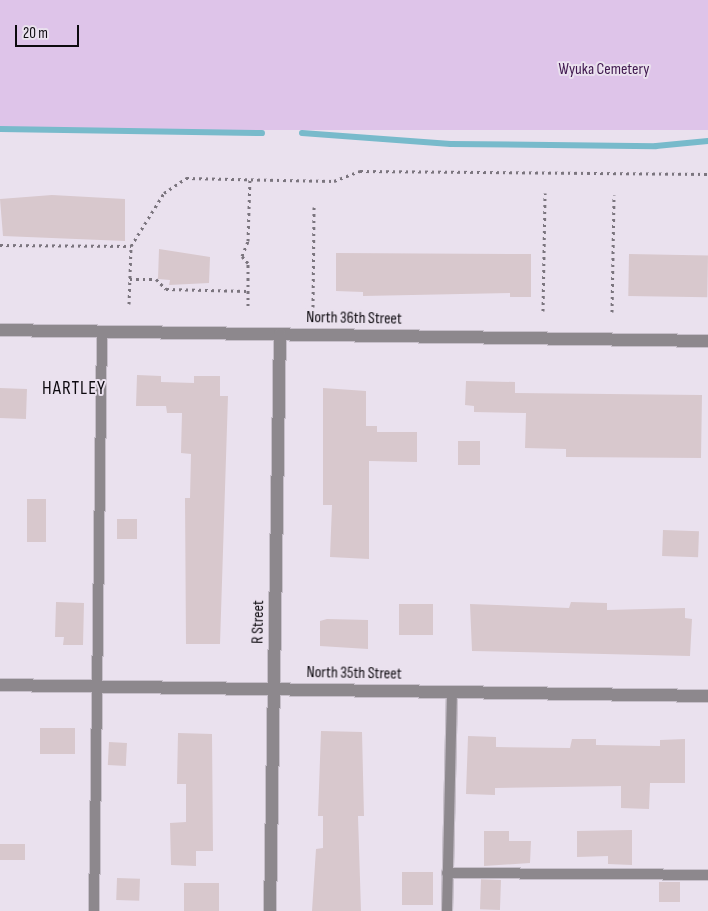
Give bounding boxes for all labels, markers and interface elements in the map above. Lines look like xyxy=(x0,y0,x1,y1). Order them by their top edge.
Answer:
scale bar xyxy=(18,15,81,47)
text: 20 m xyxy=(23,24,48,43)
park label: Wyuka Cemetery xyxy=(559,60,649,80)
street label: North 36th Street xyxy=(306,309,402,329)
district label: HARTLEY xyxy=(41,378,107,400)
street label: R Street xyxy=(249,600,269,644)
street label: North 35th Street xyxy=(306,664,402,684)

